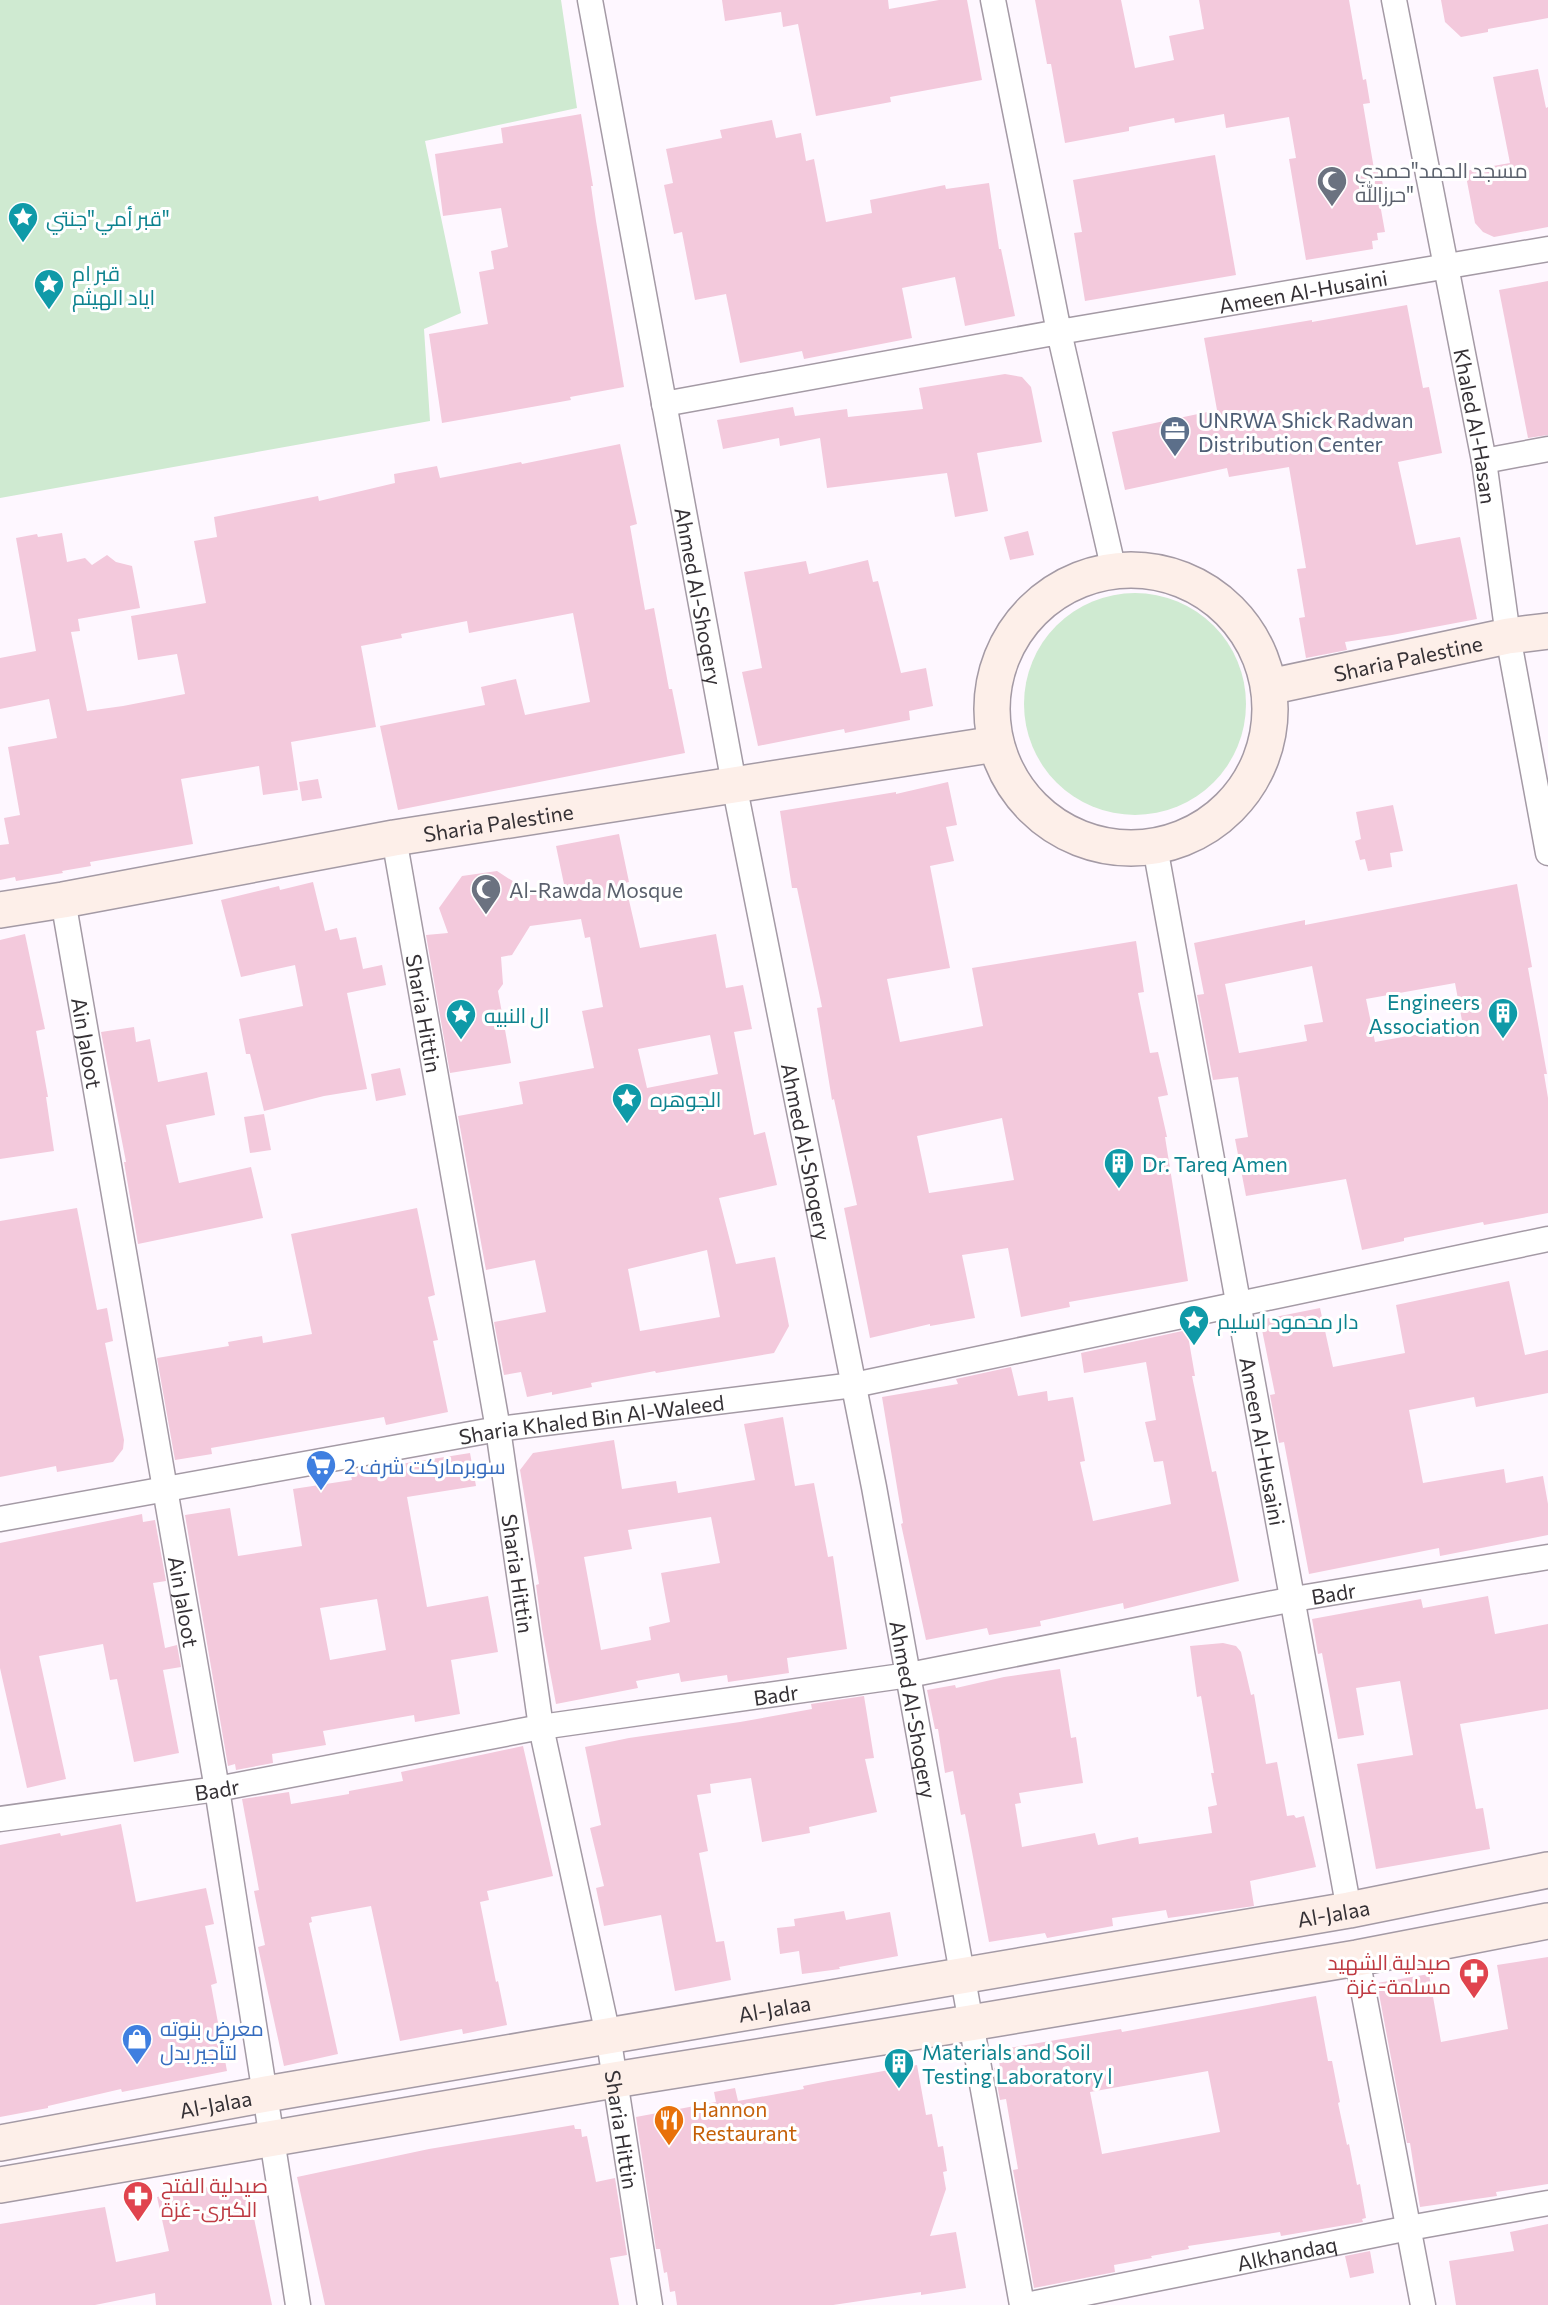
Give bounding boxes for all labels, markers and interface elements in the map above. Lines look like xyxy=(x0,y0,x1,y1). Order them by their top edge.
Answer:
place label: مسجد الحمد"حمدي حرزالله" xyxy=(1355,157,1528,207)
mosque icon: مسجد الحمد"حمدي حرزالله" xyxy=(1315,164,1349,208)
place icon: قبر أمي"جنتي" xyxy=(6,200,40,244)
place label: قبر أمي"جنتي" xyxy=(46,205,170,235)
place label: قبر ام اياد الهيثم xyxy=(72,260,155,312)
street label: Ameen Al-Husaini xyxy=(1217,264,1389,317)
place icon: قبر ام اياد الهيثم xyxy=(32,267,66,311)
street label: Khaled Al-Hasan xyxy=(1450,346,1502,505)
place label: UNRWA Shick Radwan Distribution Center xyxy=(1198,407,1414,456)
office icon: UNRWA Shick Radwan Distribution Center xyxy=(1158,414,1192,458)
street label: Ahmed Al-Shoqery xyxy=(671,505,728,687)
street label: Sharia Palestine xyxy=(1331,629,1485,685)
street label: Sharia Palestine xyxy=(421,798,575,846)
mosque icon: Al-Rawda Mosque xyxy=(469,872,503,916)
place label: Al-Rawda Mosque xyxy=(509,877,683,902)
street label: Sharia Hittin xyxy=(402,952,448,1075)
place label: Engineers Association xyxy=(1369,989,1480,1038)
street label: Ain Jaloot xyxy=(68,995,108,1090)
building icon: Engineers Association xyxy=(1486,996,1520,1040)
place icon: ال النبيه xyxy=(444,997,478,1041)
place label: ال النبيه xyxy=(484,1002,550,1029)
street label: Ahmed Al-Shoqery xyxy=(777,1061,837,1243)
place icon: الجوهره xyxy=(610,1081,644,1125)
place label: الجوهره xyxy=(650,1086,722,1112)
building icon: Dr. Tareq Amen xyxy=(1102,1146,1136,1190)
place label: Dr. Tareq Amen xyxy=(1142,1151,1288,1176)
place icon: دار محمود اسليم xyxy=(1177,1303,1211,1347)
place label: دار محمود اسليم xyxy=(1217,1308,1358,1336)
street label: Ameen Al-Husaini xyxy=(1236,1355,1291,1527)
street label: Sharia Khaled Bin Al-Waleed xyxy=(457,1389,726,1448)
supermarket icon: سوبرماركت شرف 2 xyxy=(304,1448,338,1492)
place label: سوبرماركت شرف 2 xyxy=(344,1453,506,1479)
street label: Sharia Hittin xyxy=(498,1512,540,1635)
street label: Ain Jaloot xyxy=(164,1554,205,1649)
street label: Badr xyxy=(1309,1576,1358,1608)
street label: Ahmed Al-Shoqery xyxy=(886,1618,943,1801)
street label: Badr xyxy=(752,1678,800,1709)
street label: Badr xyxy=(193,1772,241,1804)
street label: Al-Jalaa xyxy=(1295,1894,1372,1931)
place label: صيدلية الشهيد مسلمة-غزة xyxy=(1328,1949,1451,1999)
pharmacy icon: صيدلية الشهيد مسلمة-غزة xyxy=(1457,1956,1491,2000)
street label: Al-Jalaa xyxy=(736,1989,812,2026)
place label: معرض بنوته لتأجير بدل xyxy=(160,2015,264,2066)
shop icon: معرض بنوته لتأجير بدل xyxy=(120,2022,154,2066)
place label: Materials and Soil Testing Laboratory l xyxy=(922,2039,1113,2088)
building icon: Materials and Soil Testing Laboratory l xyxy=(882,2046,916,2090)
street label: Sharia Hittin xyxy=(601,2068,644,2191)
street label: Al-Jalaa xyxy=(177,2084,254,2122)
place label: Hannon Restaurant xyxy=(692,2096,797,2145)
restaurant icon: Hannon Restaurant xyxy=(652,2103,686,2147)
place label: صيدلية الفتح الكبرى-غزة xyxy=(161,2172,268,2223)
pharmacy icon: صيدلية الفتح الكبرى-غزة xyxy=(121,2179,155,2223)
street label: Alkhandaq xyxy=(1234,2230,1339,2275)

